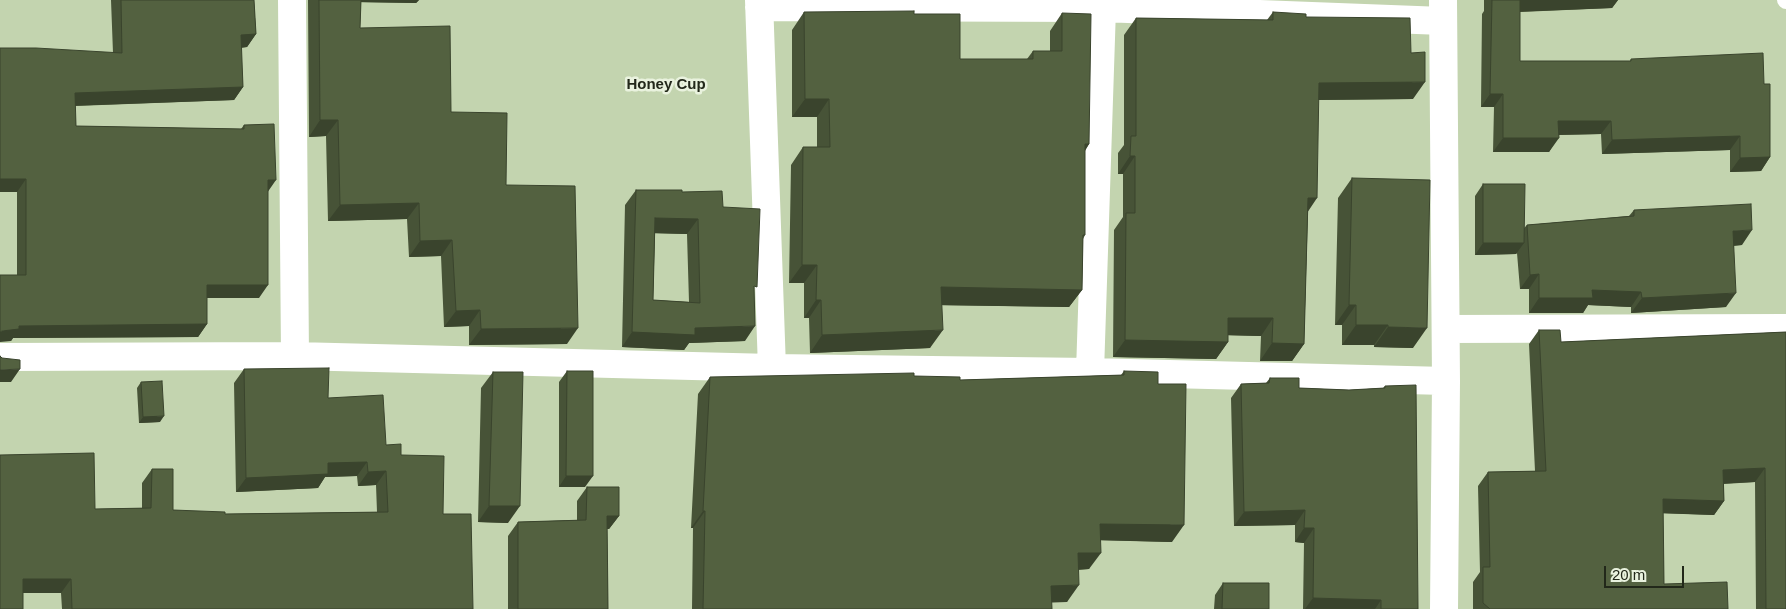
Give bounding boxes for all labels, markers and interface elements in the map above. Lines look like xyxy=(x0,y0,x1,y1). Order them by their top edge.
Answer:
district label: Honey Cup xyxy=(626,76,706,94)
scale bar xyxy=(1606,556,1686,588)
text: 20 m xyxy=(1612,566,1645,583)

